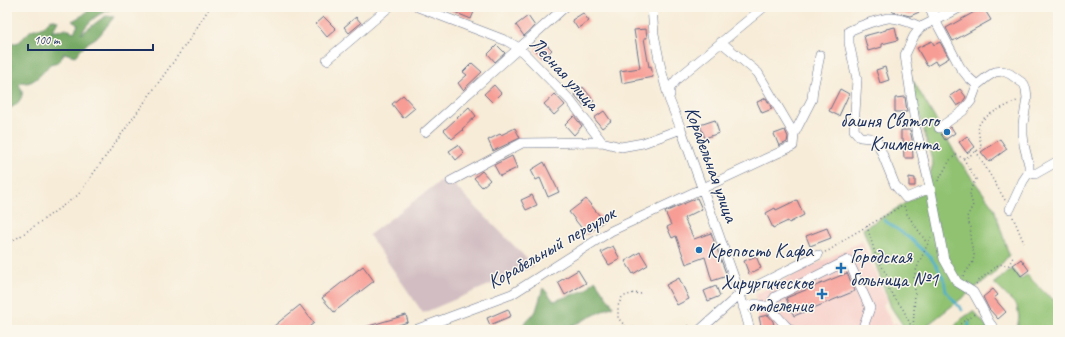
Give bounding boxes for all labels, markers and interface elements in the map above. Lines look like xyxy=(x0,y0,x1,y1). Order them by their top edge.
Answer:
scale bar xyxy=(28,26,153,52)
street label: Лесная улица xyxy=(524,31,606,117)
text: 100 m xyxy=(34,32,61,48)
street label: Корабельная улица xyxy=(679,103,745,227)
place label: башня Святого Климента xyxy=(840,108,941,156)
marker: башня Святого Климента xyxy=(942,127,952,137)
street label: Корабельный переулок xyxy=(483,200,621,294)
place label: Крепость Кафа xyxy=(707,238,814,263)
place label: Городская больница №1 xyxy=(850,244,939,292)
marker: Крепость Кафа xyxy=(694,245,704,255)
marker: Городская больница №1 xyxy=(835,262,847,274)
place label: Хирургическое отделение xyxy=(721,270,814,318)
marker: Хирургическое отделение xyxy=(816,288,828,300)

